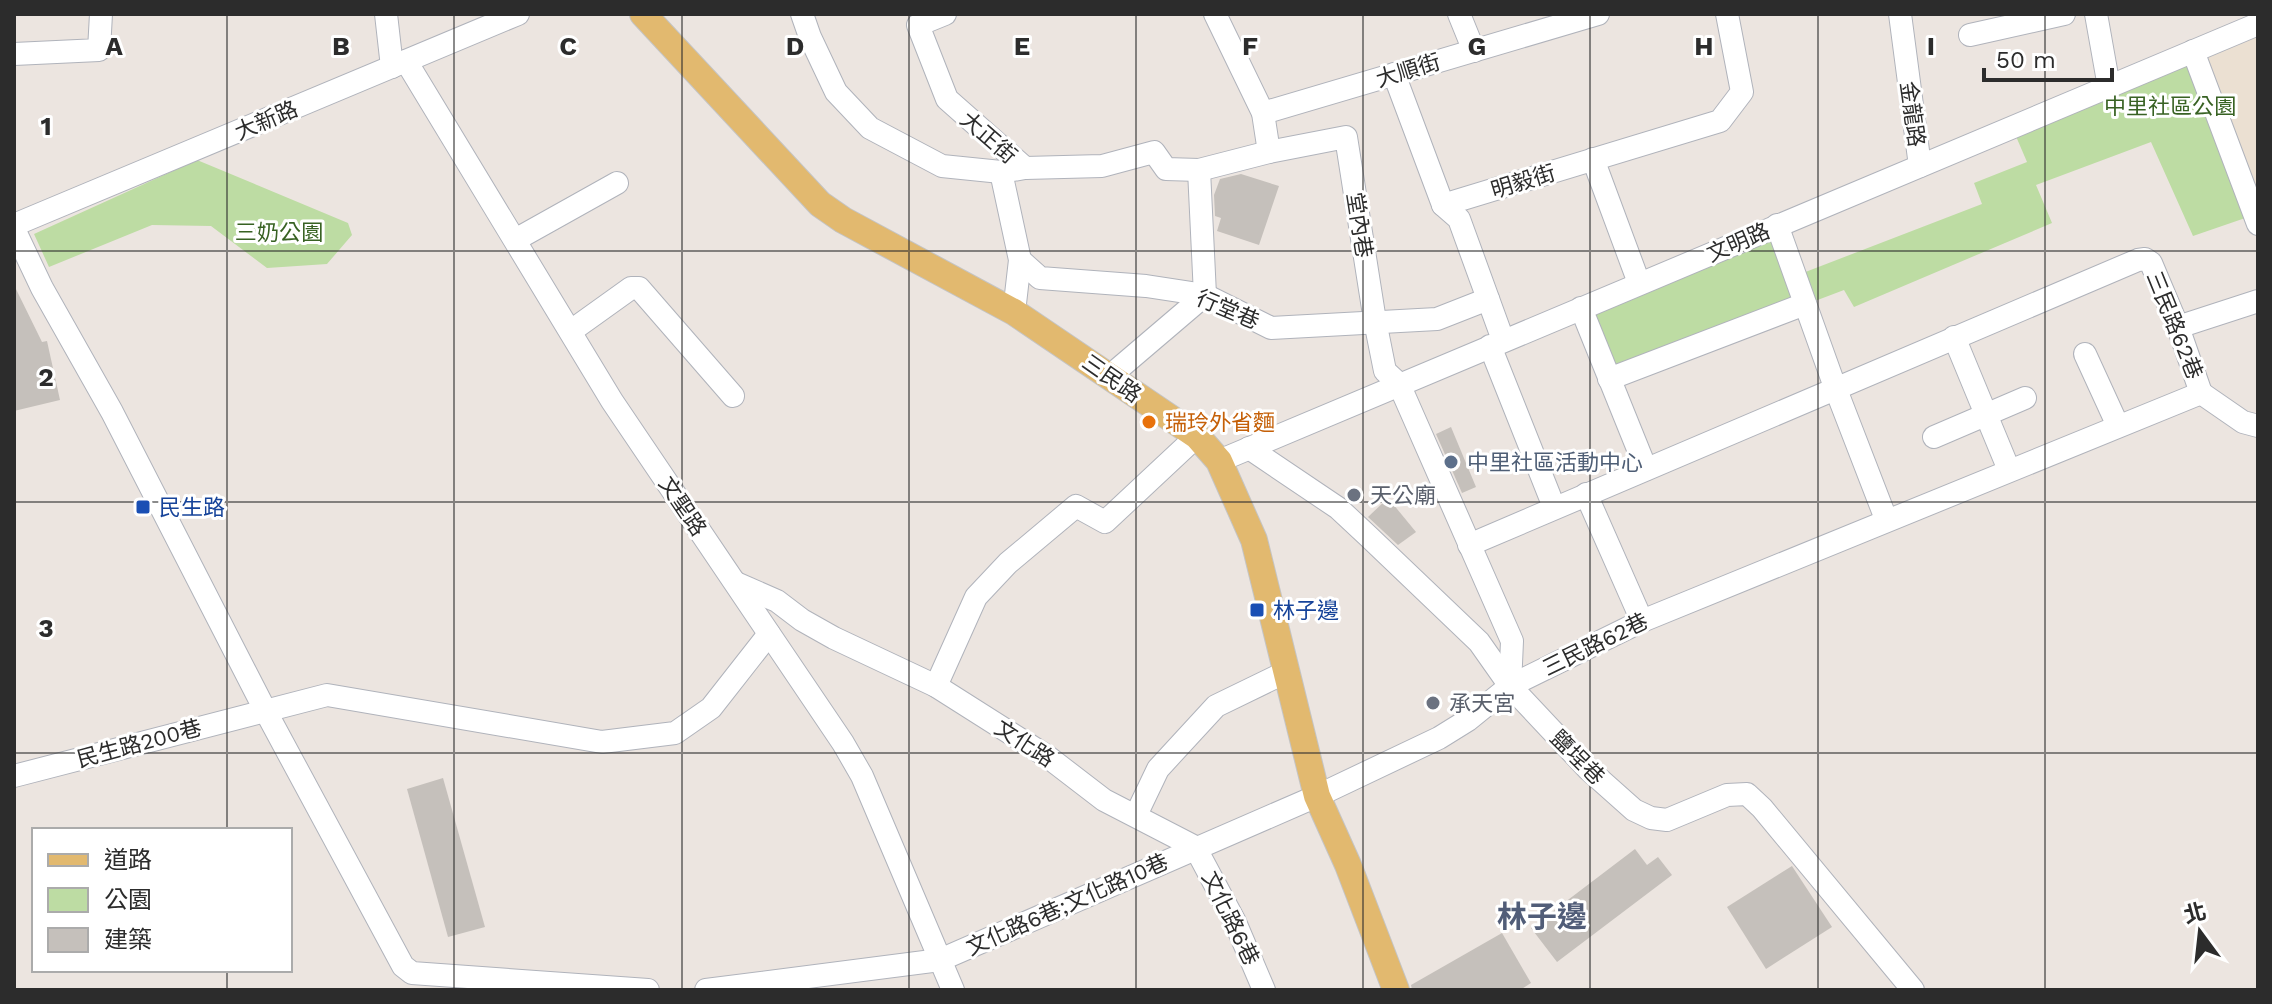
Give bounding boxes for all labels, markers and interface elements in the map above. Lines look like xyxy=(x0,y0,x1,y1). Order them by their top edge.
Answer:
text: A xyxy=(105,31,123,61)
text: B xyxy=(332,31,350,61)
text: C xyxy=(559,31,577,61)
text: D xyxy=(786,31,804,61)
text: E xyxy=(1014,31,1030,61)
text: F xyxy=(1242,31,1258,61)
text: G xyxy=(1468,31,1486,61)
text: H xyxy=(1694,31,1714,61)
text: I xyxy=(1927,31,1935,61)
scale bar xyxy=(1984,32,2112,82)
text: 50 m xyxy=(1996,46,2056,74)
street label: 大順街 xyxy=(1373,49,1443,92)
street label: 金龍路 xyxy=(1896,80,1929,148)
park label: 中里社區公園 xyxy=(2104,94,2236,119)
street label: 大新路 xyxy=(231,96,301,145)
street label: 大正街 xyxy=(956,106,1022,168)
text: 1 xyxy=(40,111,52,141)
street label: 明毅街 xyxy=(1488,160,1558,203)
street label: 堂內巷 xyxy=(1342,191,1377,260)
street label: 文明路 xyxy=(1703,218,1773,267)
park label: 三奶公園 xyxy=(235,220,323,245)
street label: 三民路62巷 xyxy=(2142,268,2208,383)
street label: 行堂巷 xyxy=(1193,285,1263,334)
street label: 三民路 xyxy=(1078,349,1146,408)
text: 2 xyxy=(38,362,54,392)
place label: 瑞玲外省麵 xyxy=(1165,410,1275,435)
marker: 瑞玲外省麵 xyxy=(1140,413,1158,431)
place label: 中里社區活動中心 xyxy=(1467,450,1643,475)
marker: 中里社區活動中心 xyxy=(1442,453,1460,471)
street label: 文聖路 xyxy=(654,472,711,541)
place label: 天公廟 xyxy=(1370,483,1436,508)
marker: 天公廟 xyxy=(1345,486,1363,504)
place label: 民生路 xyxy=(159,495,225,520)
marker: 民生路 xyxy=(134,498,152,516)
place label: 林子邊 xyxy=(1273,598,1339,623)
marker: 林子邊 xyxy=(1248,601,1266,619)
street label: 三民路62巷 xyxy=(1538,608,1652,681)
text: 3 xyxy=(38,613,54,643)
place label: 承天宮 xyxy=(1449,691,1515,716)
marker: 承天宮 xyxy=(1424,694,1442,712)
street label: 民生路200巷 xyxy=(74,715,204,772)
street label: 文化路 xyxy=(990,715,1059,772)
street label: 鹽埕巷 xyxy=(1545,725,1610,790)
legend xyxy=(32,828,292,972)
text: 道路 xyxy=(104,846,152,874)
street label: 文化路6巷;文化路10巷 xyxy=(962,849,1172,960)
street label: 文化路6巷 xyxy=(1197,867,1264,969)
text: 公園 xyxy=(104,886,152,914)
north arrow xyxy=(2160,892,2240,972)
text: 北 xyxy=(2181,898,2209,928)
district label: 林子邊 xyxy=(1497,899,1587,934)
text: 建築 xyxy=(104,926,152,954)

